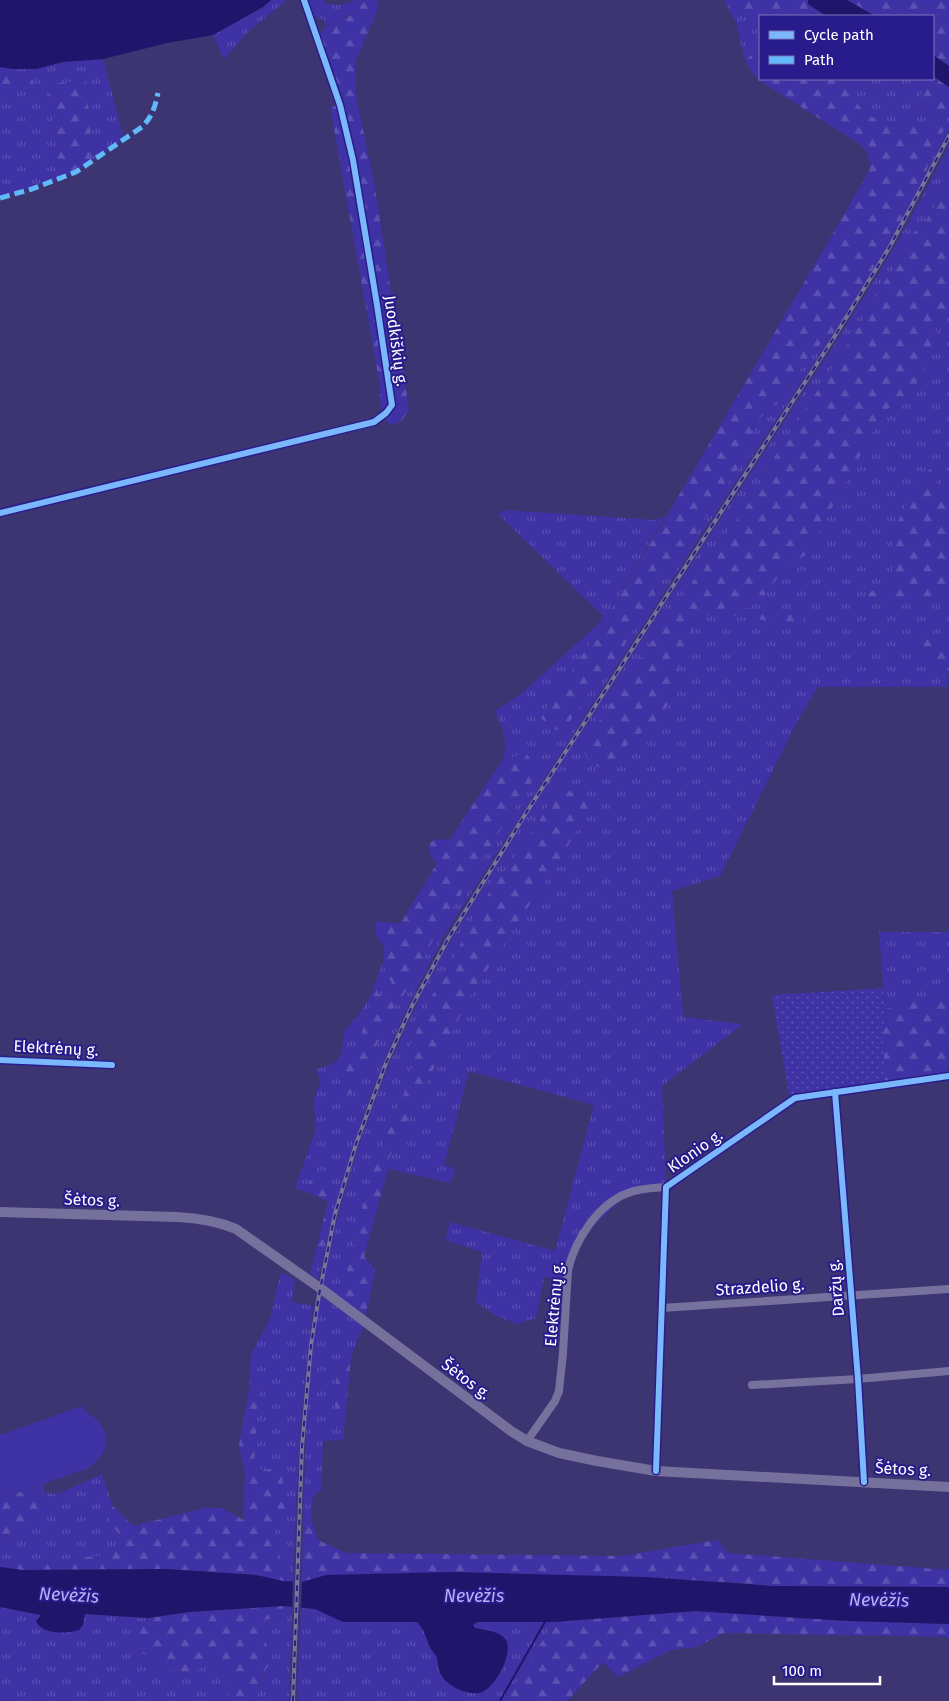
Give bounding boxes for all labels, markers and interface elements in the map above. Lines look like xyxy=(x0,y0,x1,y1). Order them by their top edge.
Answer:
legend xyxy=(759,15,934,80)
text: Cycle path xyxy=(804,26,874,44)
text: Path xyxy=(804,51,834,69)
street label: Juodkiškių g. xyxy=(380,294,412,388)
street label: Elektrėnų g. xyxy=(13,1036,99,1060)
street label: Klonio g. xyxy=(664,1125,726,1177)
street label: Šėtos g. xyxy=(64,1189,121,1210)
street label: Daržų g. xyxy=(824,1258,848,1317)
street label: Elektrėnų g. xyxy=(541,1261,567,1347)
street label: Strazdelio g. xyxy=(715,1274,805,1300)
street label: Šėtos g. xyxy=(438,1354,495,1404)
street label: Šėtos g. xyxy=(874,1457,932,1480)
water label: Nevėžis xyxy=(38,1582,100,1608)
water label: Nevėžis xyxy=(444,1585,504,1607)
water label: Nevėžis xyxy=(849,1588,909,1612)
scale bar xyxy=(774,1654,880,1686)
text: 100 m xyxy=(782,1662,822,1680)

